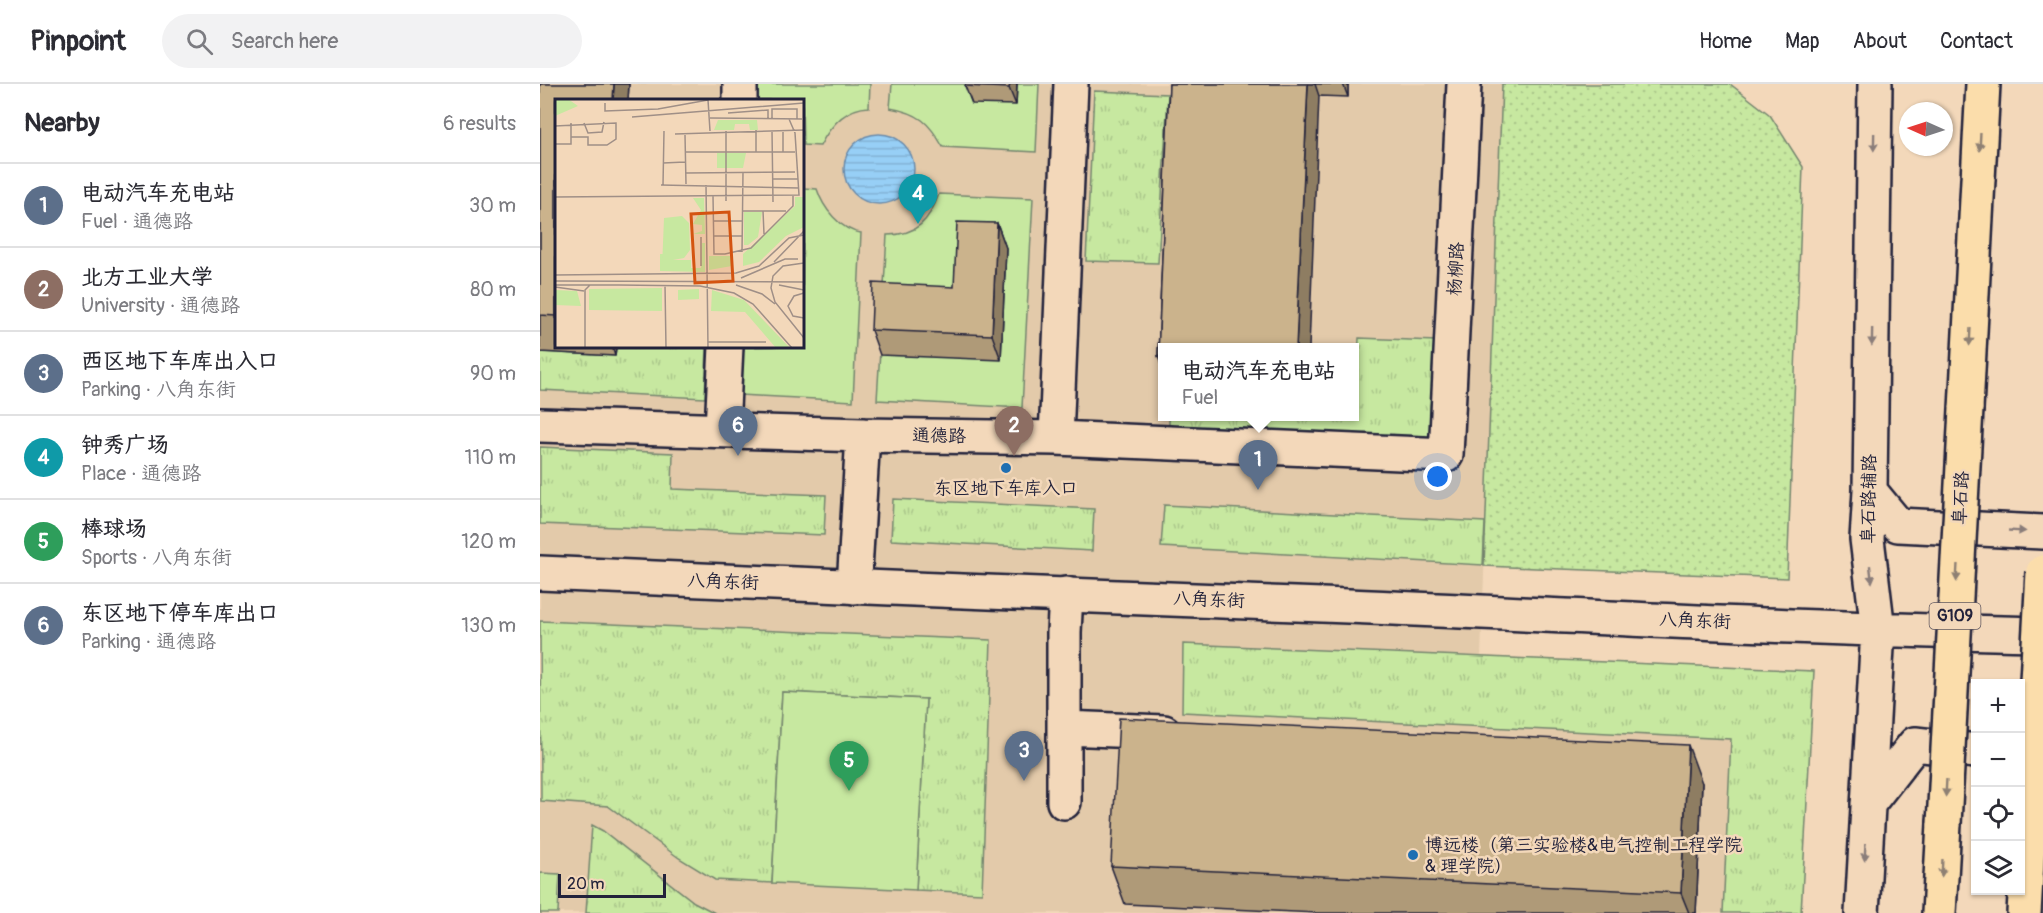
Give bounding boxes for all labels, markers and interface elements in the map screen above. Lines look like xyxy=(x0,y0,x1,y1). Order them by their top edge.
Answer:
search box xyxy=(162,14,582,68)
text: Pinpoint xyxy=(30,24,126,59)
icon: search xyxy=(183,25,216,58)
text: Search here xyxy=(231,27,338,55)
text: Home xyxy=(1699,28,1752,55)
text: Map xyxy=(1785,28,1820,55)
text: About xyxy=(1853,28,1907,55)
text: Contact xyxy=(1940,28,2013,55)
inset map xyxy=(555,99,804,348)
north arrow xyxy=(1899,102,1953,156)
text: Nearby xyxy=(24,107,100,139)
text: 6 results xyxy=(443,111,516,136)
one-way arrow xyxy=(1870,133,1879,152)
one-way arrow xyxy=(1976,133,1985,152)
pin: 4 xyxy=(898,174,938,224)
text: 电动汽车充电站 xyxy=(81,179,235,207)
text: 1 xyxy=(40,193,47,218)
text: 30 m xyxy=(469,193,516,218)
text: Fuel · 通德路 xyxy=(81,209,193,234)
street label: 杨柳路 xyxy=(1443,241,1469,297)
text: 北方工业大学 xyxy=(81,263,213,291)
text: 2 xyxy=(38,277,49,302)
text: 80 m xyxy=(470,277,516,302)
text: University · 通德路 xyxy=(81,293,240,318)
one-way arrow xyxy=(1867,328,1877,347)
one-way arrow xyxy=(1965,328,1974,347)
popup xyxy=(1158,343,1359,421)
text: 西区地下车库出入口 xyxy=(81,347,279,375)
text: 电动汽车充电站 xyxy=(1181,357,1336,385)
text: 3 xyxy=(38,361,49,386)
text: 90 m xyxy=(470,361,516,386)
text: Parking · 八角东街 xyxy=(81,377,236,402)
text: Fuel xyxy=(1181,385,1218,410)
pin: 6 xyxy=(718,406,758,456)
pin: 2 xyxy=(994,406,1034,456)
street label: 通德路 xyxy=(912,424,966,448)
text: 钟秀广场 xyxy=(81,431,169,459)
pin: 1 xyxy=(1238,440,1278,490)
text: 4 xyxy=(38,445,49,470)
text: 110 m xyxy=(465,445,516,470)
street label: 阜石路辅路 xyxy=(1857,454,1881,544)
text: Place · 通德路 xyxy=(81,461,201,486)
marker: 东区地下车库入口 xyxy=(999,461,1013,475)
your location xyxy=(1423,462,1452,491)
street label: 阜石路 xyxy=(1948,470,1974,526)
place label: 东区地下车库入口 xyxy=(934,477,1078,500)
text: 棒球场 xyxy=(81,515,147,543)
one-way arrow xyxy=(2008,526,2027,536)
text: 5 xyxy=(38,529,49,554)
text: 120 m xyxy=(461,529,516,554)
text: Sports · 八角东街 xyxy=(81,545,232,570)
one-way arrow xyxy=(1953,563,1962,582)
one-way arrow xyxy=(1866,565,1876,584)
street label: 八角东街 xyxy=(687,569,759,595)
street label: 八角东街 xyxy=(1173,587,1245,613)
text: 东区地下停车库出口 xyxy=(81,599,279,627)
road number: G109 xyxy=(1930,603,1980,629)
street label: 八角东街 xyxy=(1659,608,1731,634)
text: 6 xyxy=(38,613,49,638)
text: 130 m xyxy=(461,613,516,638)
text: Parking · 通德路 xyxy=(81,629,216,654)
map controls xyxy=(1971,679,2025,895)
button: + xyxy=(1971,679,2025,733)
pin: 3 xyxy=(1004,732,1044,781)
button: − xyxy=(1971,733,2025,787)
pin: 5 xyxy=(830,742,868,791)
one-way arrow xyxy=(1941,779,1950,798)
button: locate xyxy=(1971,787,2025,841)
place label: 博远楼（第三实验楼&电气控制工程学院 & 理学院） xyxy=(1425,834,1742,878)
button: layers xyxy=(1971,841,2025,895)
one-way arrow xyxy=(1861,843,1870,862)
marker: 博远楼（第三实验楼&电气控制工程学院 & 理学院） xyxy=(1406,848,1420,862)
one-way arrow xyxy=(1937,859,1946,878)
scale bar xyxy=(558,871,666,898)
text: 20 m xyxy=(567,874,605,894)

